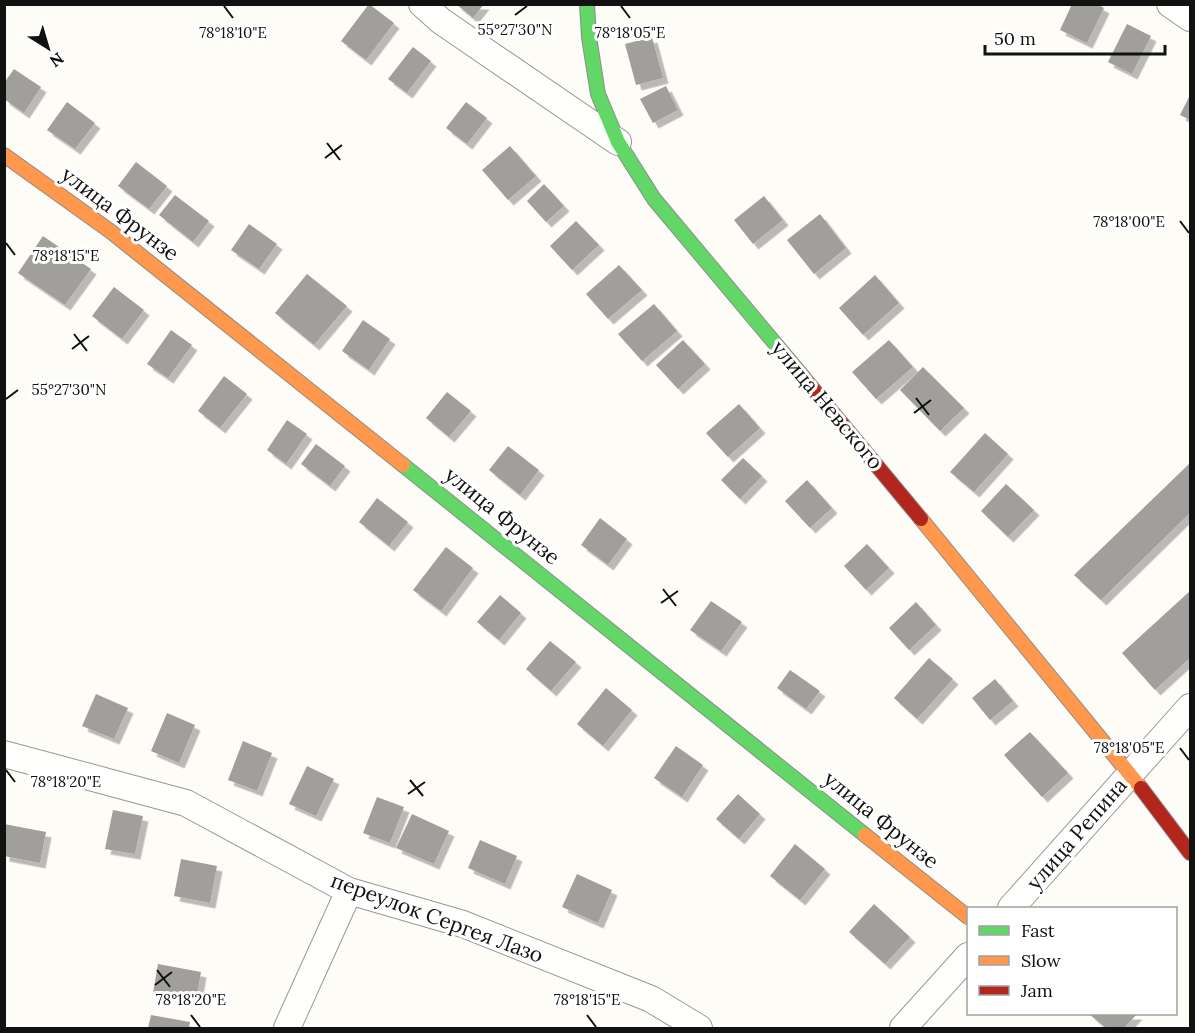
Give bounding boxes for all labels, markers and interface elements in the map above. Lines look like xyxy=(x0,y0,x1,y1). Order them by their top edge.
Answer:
north arrow xyxy=(18,18,78,78)
scale bar xyxy=(985,18,1165,56)
text: 55°27'30"N xyxy=(478,20,552,39)
text: 78°18'10"E xyxy=(199,23,267,42)
text: 78°18'05"E xyxy=(595,23,665,42)
text: 50 m xyxy=(994,27,1036,50)
text: N xyxy=(46,48,68,72)
street label: улица Фрунзе xyxy=(56,160,185,267)
text: 78°18'00"E xyxy=(1093,212,1165,231)
text: 78°18'15"E xyxy=(33,246,99,265)
street label: улица Невского xyxy=(766,335,889,475)
text: 55°27'30"N xyxy=(32,380,106,399)
street label: улица Фрунзе xyxy=(439,461,565,570)
text: 78°18'05"E xyxy=(1094,738,1164,757)
street label: улица Фрунзе xyxy=(818,765,944,874)
text: 78°18'20"E xyxy=(31,772,101,791)
street label: улица Репина xyxy=(1021,772,1133,895)
street label: переулок Сергея Лазо xyxy=(327,867,547,969)
legend xyxy=(967,907,1177,1015)
text: Fast xyxy=(1021,919,1055,942)
text: Slow xyxy=(1021,949,1061,972)
text: Jam xyxy=(1020,979,1053,1002)
text: 78°18'20"E xyxy=(156,990,226,1009)
text: 78°18'15"E xyxy=(554,990,620,1009)

